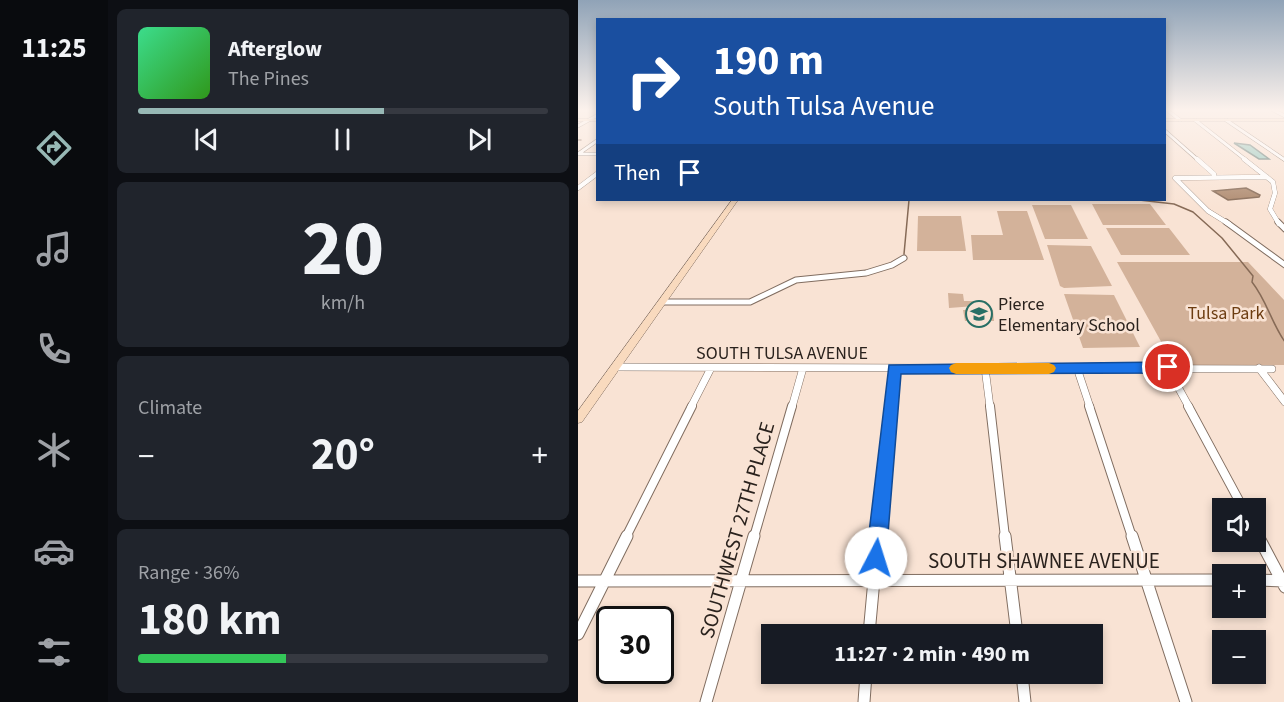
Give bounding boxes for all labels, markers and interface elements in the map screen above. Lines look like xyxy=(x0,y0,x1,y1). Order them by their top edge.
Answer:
text: 11:25 xyxy=(21,29,87,68)
text: 190 m xyxy=(713,31,824,91)
text: Afterglow xyxy=(228,33,322,65)
icon: right xyxy=(614,42,692,120)
text: The Pines xyxy=(228,65,309,93)
text: South Tulsa Avenue xyxy=(713,87,934,126)
icon: previous xyxy=(190,123,223,156)
icon: pause xyxy=(326,123,359,156)
icon: next xyxy=(463,123,496,156)
icon: directions xyxy=(33,127,75,169)
icon: arrive xyxy=(673,156,706,189)
text: Then xyxy=(614,157,661,189)
text: 20 xyxy=(302,194,384,305)
icon: music xyxy=(33,228,75,270)
text: km/h xyxy=(321,289,365,317)
place label: Pierce Elementary School xyxy=(998,292,1140,338)
school or university icon: Pierce Elementary School xyxy=(964,299,994,329)
park label: Tulsa Park xyxy=(1187,301,1265,326)
icon: phone xyxy=(33,328,75,370)
street label: SOUTH TULSA AVENUE xyxy=(696,341,868,366)
pin xyxy=(1142,341,1193,392)
icon: arrive xyxy=(1151,350,1184,383)
text: Climate xyxy=(138,394,202,422)
street label: SOUTHWEST 27TH PLACE xyxy=(692,418,782,642)
text: 20° xyxy=(311,423,375,487)
icon: climate xyxy=(33,429,75,471)
text: − xyxy=(138,433,154,480)
text: + xyxy=(532,433,548,480)
map controls xyxy=(1212,498,1266,684)
button: sound xyxy=(1212,498,1266,552)
position arrow xyxy=(844,526,908,590)
icon: car xyxy=(33,530,75,572)
street label: SOUTH SHAWNEE AVENUE xyxy=(928,546,1160,576)
text: Range · 36% xyxy=(138,559,239,587)
button: + xyxy=(1212,564,1266,618)
text: 180 km xyxy=(138,588,282,652)
speed limit sign: 30 xyxy=(596,606,674,684)
button: − xyxy=(1212,630,1266,684)
icon: filters xyxy=(33,631,75,673)
text: 11:27 · 2 min · 490 m xyxy=(834,638,1030,670)

